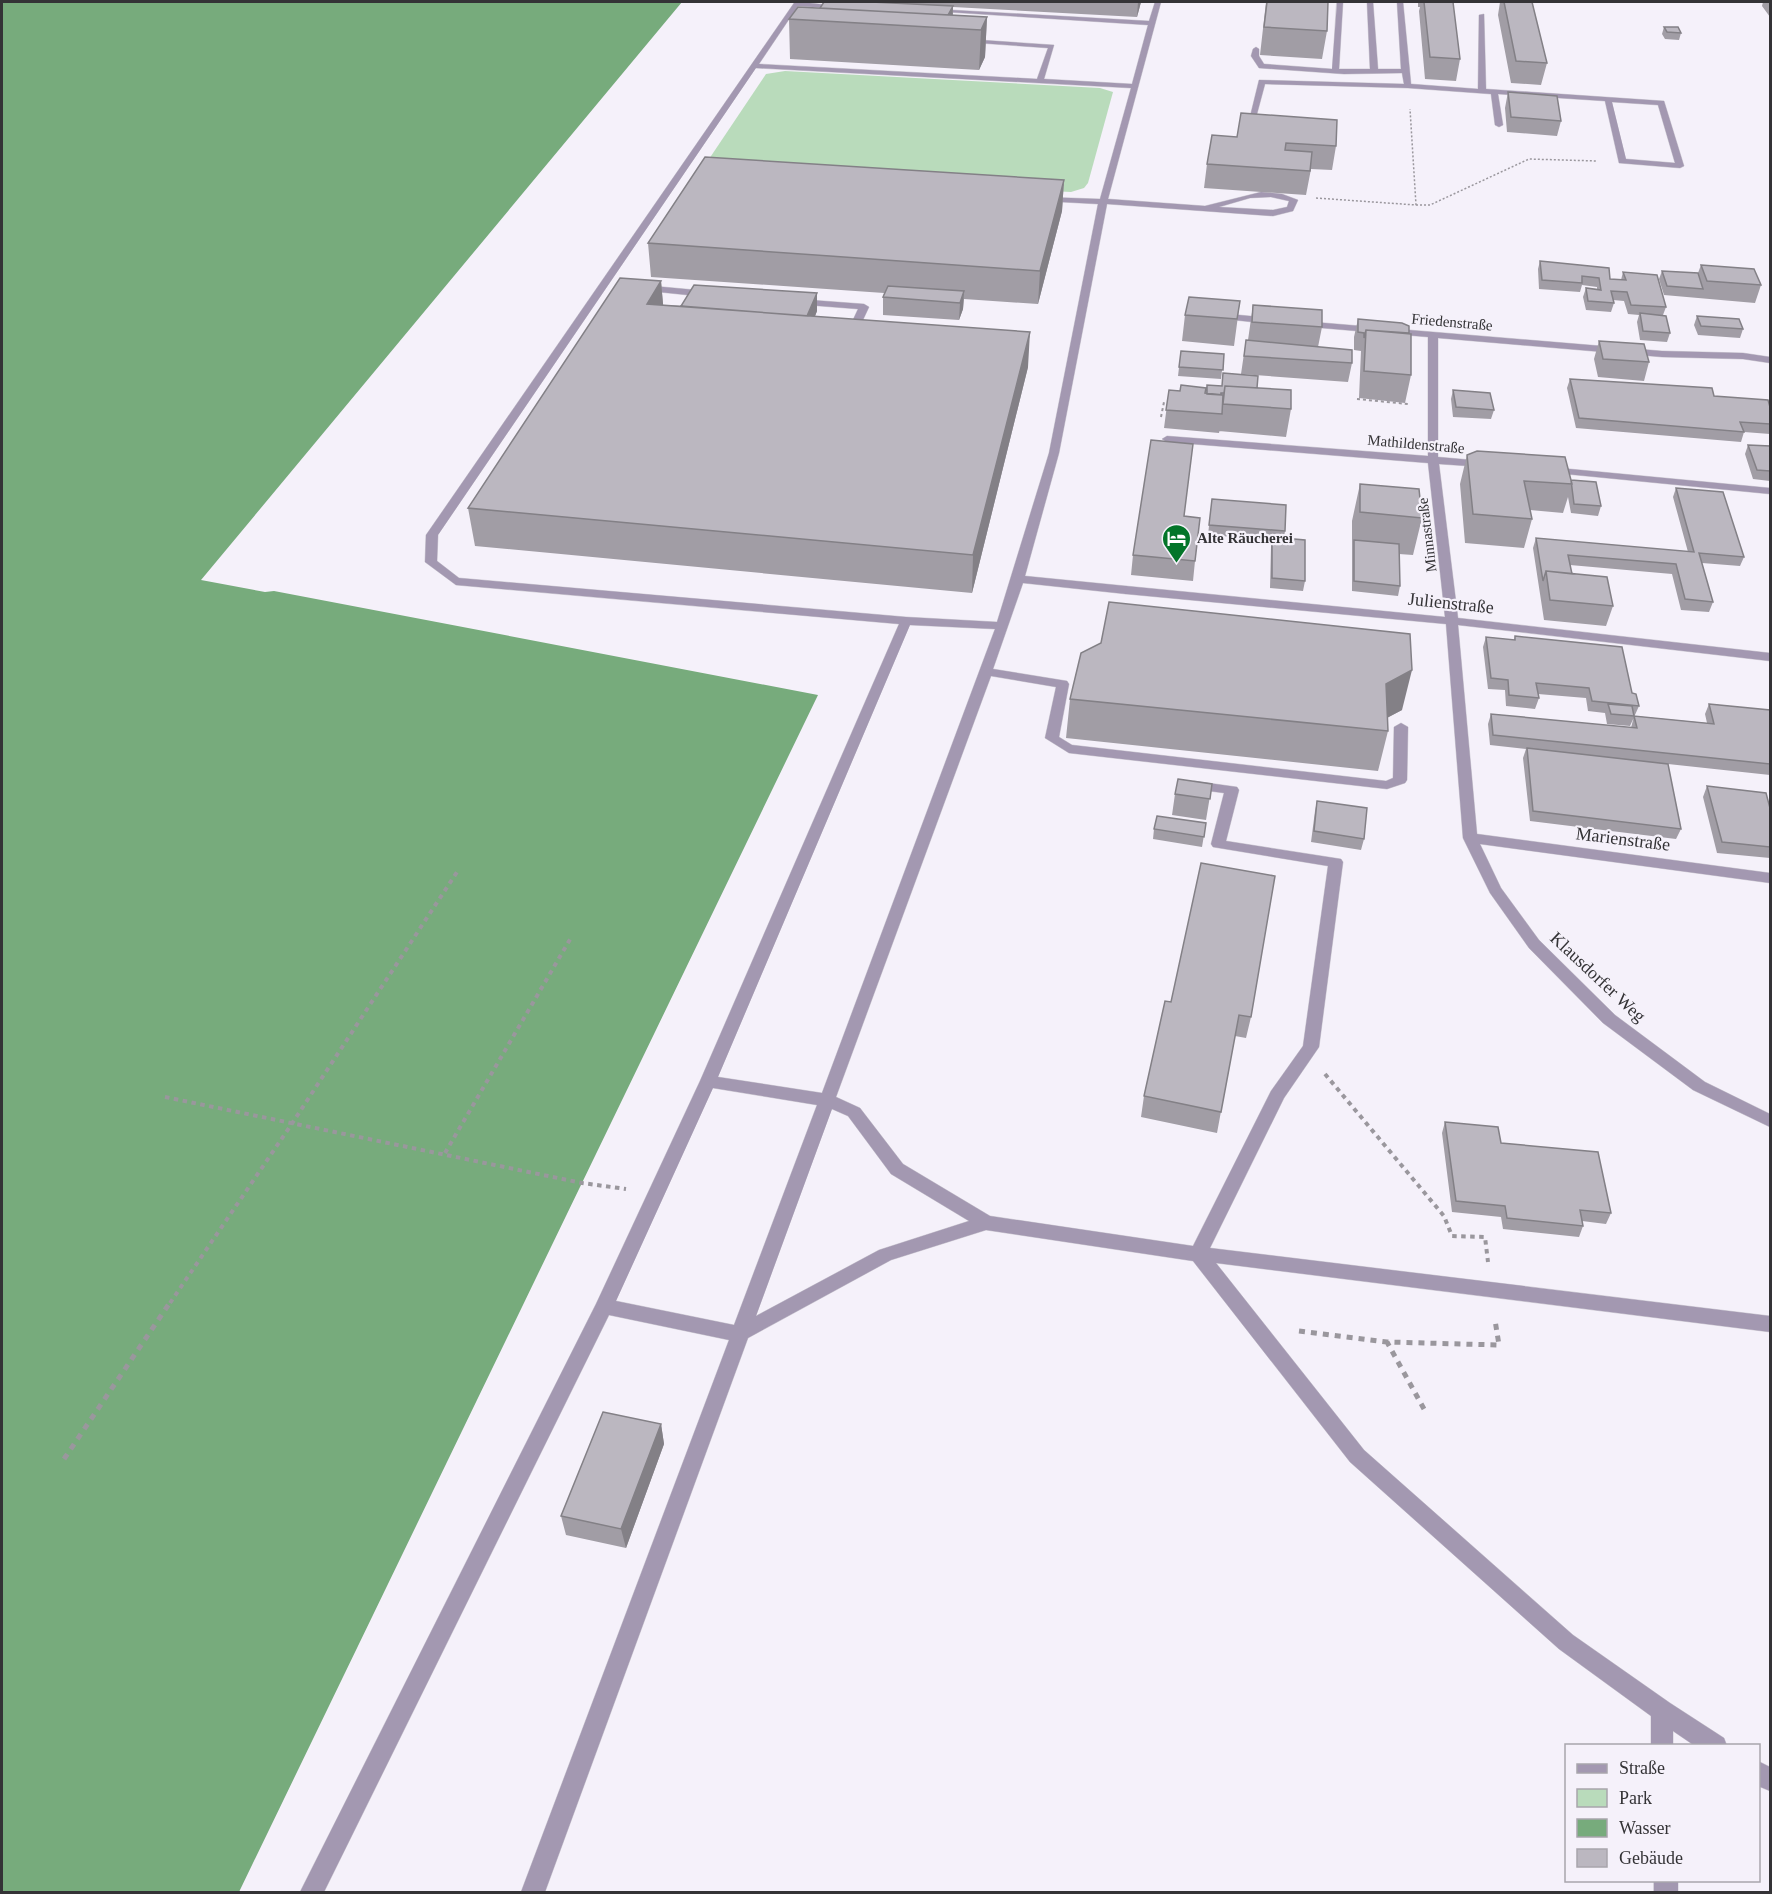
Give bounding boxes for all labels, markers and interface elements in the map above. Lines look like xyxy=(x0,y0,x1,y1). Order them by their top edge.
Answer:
street label: Friedenstraße xyxy=(1411,310,1494,334)
street label: Mathildenstraße xyxy=(1367,432,1466,456)
street label: Minnastraße xyxy=(1414,496,1440,573)
hotel icon: Alte Räucherei xyxy=(1160,522,1192,564)
place label: Alte Räucherei xyxy=(1197,530,1293,546)
street label: Julienstraße xyxy=(1407,589,1495,617)
street label: Marienstraße xyxy=(1575,823,1671,855)
street label: Klausdorfer Weg xyxy=(1546,928,1650,1026)
legend xyxy=(1565,1744,1760,1882)
text: Straße xyxy=(1619,1758,1665,1778)
text: Park xyxy=(1619,1788,1652,1808)
text: Wasser xyxy=(1619,1818,1671,1838)
text: Gebäude xyxy=(1619,1848,1683,1868)

